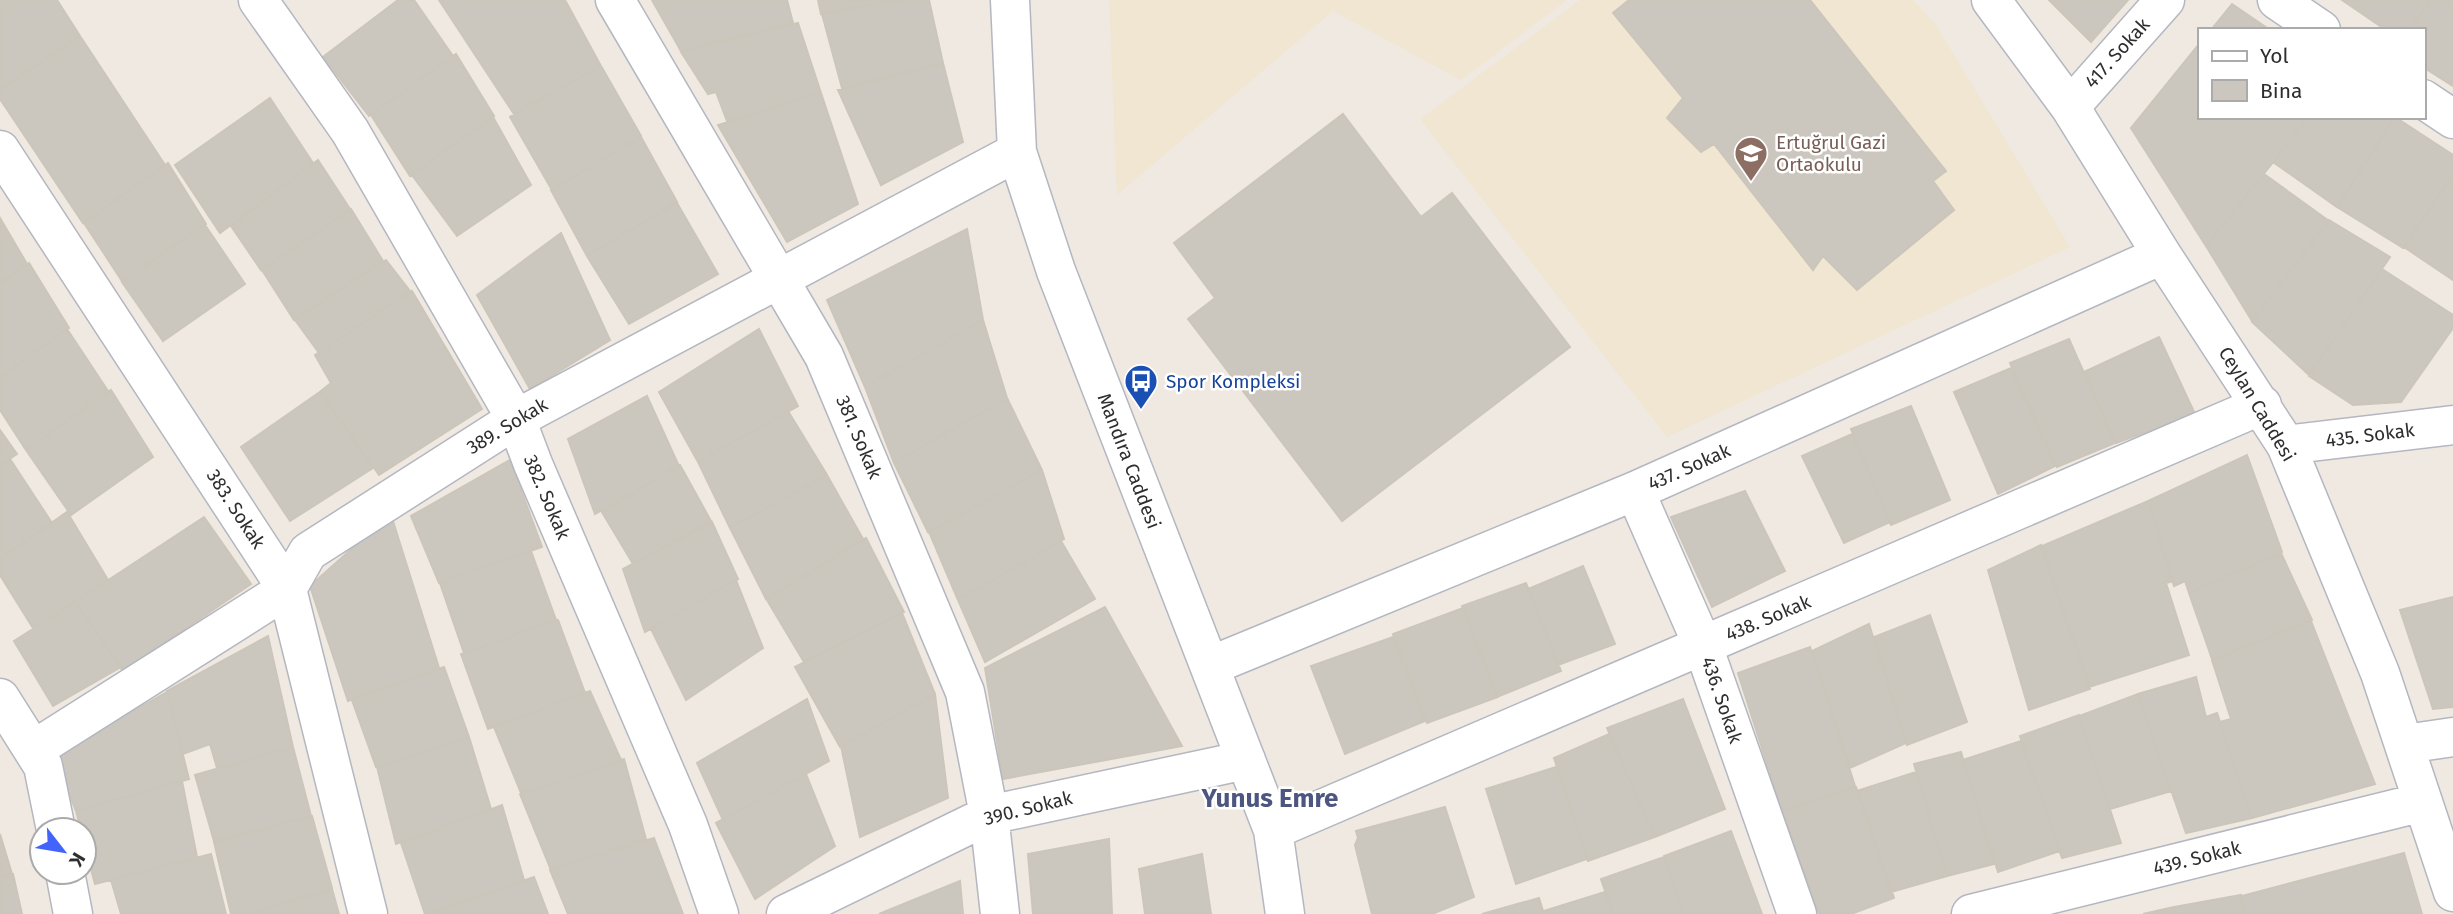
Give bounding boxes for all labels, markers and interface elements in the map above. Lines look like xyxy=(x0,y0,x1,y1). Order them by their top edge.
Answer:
street label: 417. Sokak xyxy=(2080,13,2155,93)
legend xyxy=(2198,28,2425,119)
text: Yol xyxy=(2260,43,2289,69)
text: Bina xyxy=(2260,78,2302,104)
place label: Ertuğrul Gazi Ortaokulu xyxy=(1776,131,1886,176)
school or university icon: Ertuğrul Gazi Ortaokulu xyxy=(1732,134,1770,183)
street label: Ceylan Caddesi xyxy=(2214,342,2300,466)
bus stop icon: Spor Kompleksi xyxy=(1122,362,1160,411)
place label: Spor Kompleksi xyxy=(1166,370,1300,393)
street label: Mandıra Caddesi xyxy=(1093,390,1165,532)
street label: 381. Sokak xyxy=(831,392,887,482)
street label: 389. Sokak xyxy=(462,393,552,459)
street label: 435. Sokak xyxy=(2324,418,2416,452)
street label: 437. Sokak xyxy=(1644,438,1734,495)
street label: 382. Sokak xyxy=(519,451,575,543)
street label: 383. Sokak xyxy=(202,465,270,553)
street label: 438. Sokak xyxy=(1722,590,1814,646)
street label: 436. Sokak xyxy=(1696,654,1748,747)
district label: Yunus Emre xyxy=(1201,783,1338,814)
street label: 390. Sokak xyxy=(981,786,1075,830)
north arrow xyxy=(28,816,98,886)
street label: 439. Sokak xyxy=(2151,836,2243,880)
text: K xyxy=(64,848,90,871)

